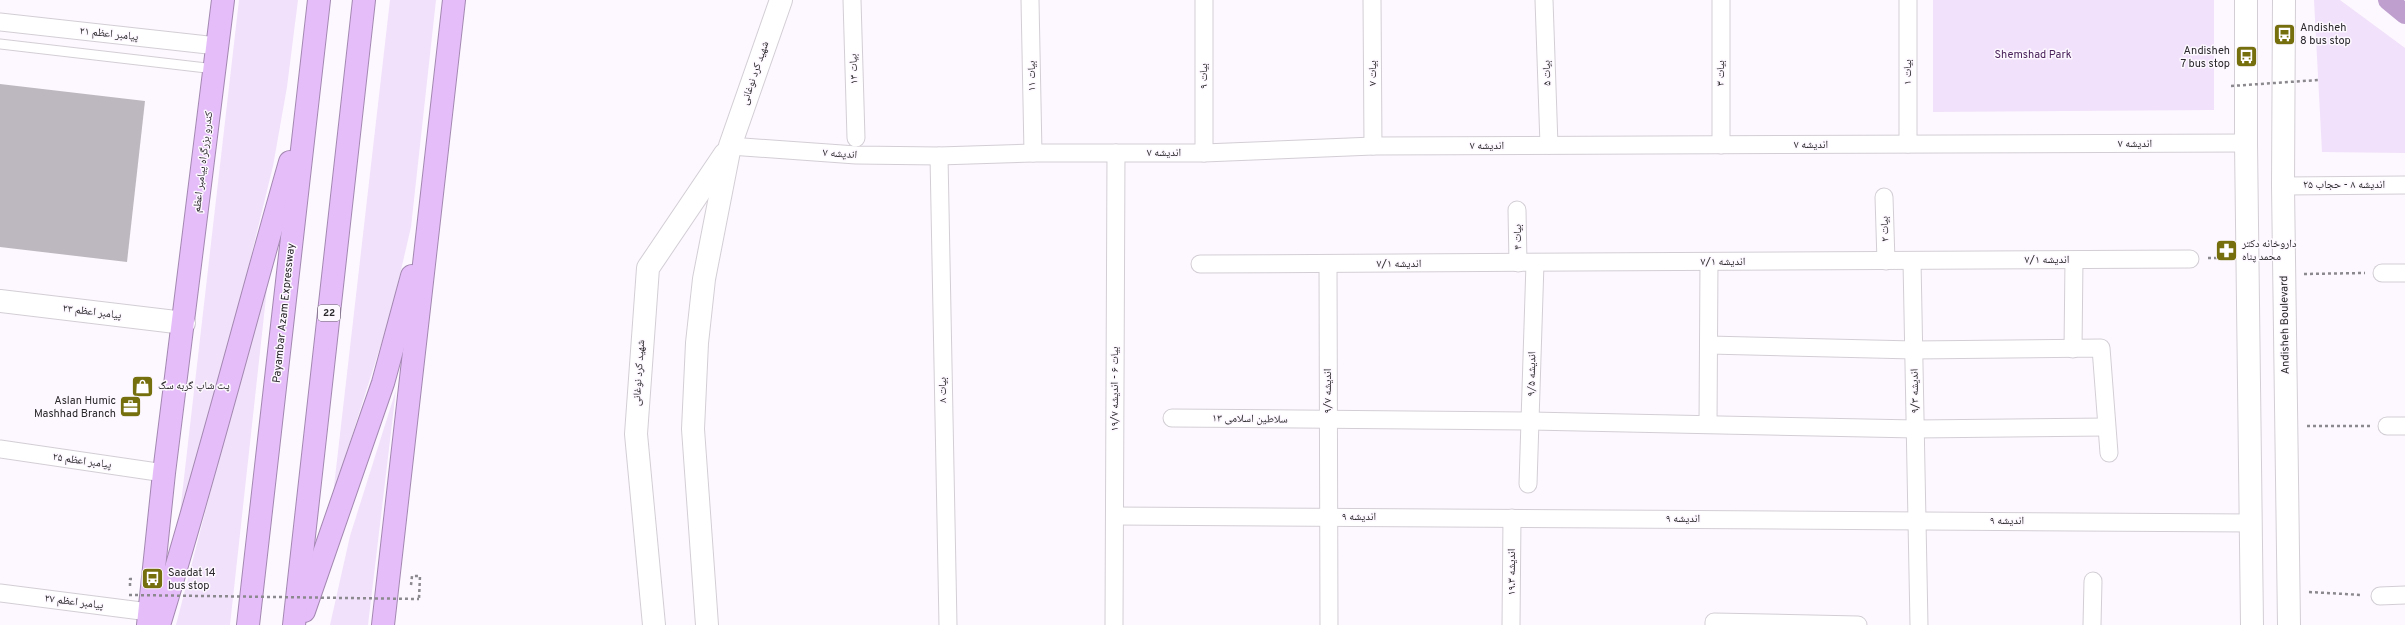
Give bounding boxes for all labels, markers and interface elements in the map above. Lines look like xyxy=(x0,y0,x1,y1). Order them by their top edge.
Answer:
bus stop icon: Andisheh 8 bus stop xyxy=(2271,21,2297,47)
place label: Andisheh 8 bus stop xyxy=(2300,21,2351,48)
street label: پیامبر اعظم ۲۱ xyxy=(79,24,139,44)
street label: شهید کرد نوغانی xyxy=(738,39,772,107)
place label: Andisheh 7 bus stop xyxy=(2181,44,2230,71)
bus stop icon: Andisheh 7 bus stop xyxy=(2233,44,2259,70)
park label: Shemshad Park xyxy=(1994,48,2072,62)
street label: بیات ۱۳ xyxy=(846,53,862,85)
street label: بیات ۱ xyxy=(1901,59,1915,85)
street label: بیات ۷ xyxy=(1366,60,1380,86)
street label: بیات ۵ xyxy=(1540,60,1554,86)
street label: بیات ۳ xyxy=(1714,60,1728,86)
street label: بیات ۱۱ xyxy=(1025,61,1039,91)
street label: بیات ۹ xyxy=(1197,63,1211,89)
street label: کندرو بزرگراه پیامبر اعظم xyxy=(190,110,216,214)
street label: اندیشه ۷ xyxy=(2118,137,2152,151)
street label: اندیشه ۷ xyxy=(1794,138,1828,152)
street label: اندیشه ۷ xyxy=(1470,139,1504,153)
street label: اندیشه ۷ xyxy=(822,146,858,162)
street label: اندیشه ۷ xyxy=(1147,146,1181,160)
street label: اندیشه ۸ - حجاب ۲۵ xyxy=(2303,178,2385,192)
street label: بیات ۲ xyxy=(1878,216,1892,242)
street label: بیات ۴ xyxy=(1511,224,1525,250)
pharmacy icon: داروخانه دکتر محمد پناه xyxy=(2214,237,2240,263)
place label: داروخانه دکتر محمد پناه xyxy=(2241,237,2297,264)
street label: Payambar Azam Expressway xyxy=(270,242,298,384)
street label: اندیشه ۷/۱ xyxy=(2025,253,2069,267)
street label: اندیشه ۷/۱ xyxy=(1701,255,1745,269)
street label: اندیشه ۷/۱ xyxy=(1377,257,1421,271)
street label: Andisheh Boulevard xyxy=(2277,275,2293,375)
street label: پیامبر اعظم ۲۳ xyxy=(62,301,122,323)
road number: 22 xyxy=(318,305,340,321)
street label: شهید کرد نوغانی xyxy=(630,339,648,407)
street label: بیات ۶ - اندیشه ۱۹/۷ xyxy=(1108,346,1122,432)
street label: اندیشه ۹/۵ xyxy=(1525,351,1539,397)
street label: اندیشه ۹/۳ xyxy=(1908,368,1922,414)
street label: اندیشه ۹/۷ xyxy=(1321,369,1335,413)
shop icon: پت شاپ گربه سگ xyxy=(129,373,155,399)
street label: بیات ۸ xyxy=(936,377,950,403)
place label: پت شاپ گربه سگ xyxy=(158,379,230,393)
place label: Aslan Humic Mashhad Branch xyxy=(34,394,116,421)
office icon: Aslan Humic Mashhad Branch xyxy=(118,394,144,420)
street label: سلاطین اسلامی ۱۳ xyxy=(1212,411,1288,427)
street label: پیامبر اعظم ۲۵ xyxy=(52,450,112,472)
street label: اندیشه ۹ xyxy=(1342,510,1376,524)
street label: اندیشه ۹ xyxy=(1666,512,1700,526)
street label: اندیشه ۹ xyxy=(1990,514,2024,528)
street label: اندیشه ۱۹.۳ xyxy=(1505,549,1519,595)
bus stop icon: Saadat 14 bus stop xyxy=(139,566,165,592)
place label: Saadat 14 bus stop xyxy=(168,566,216,593)
street label: پیامبر اعظم ۲۷ xyxy=(44,591,104,613)

